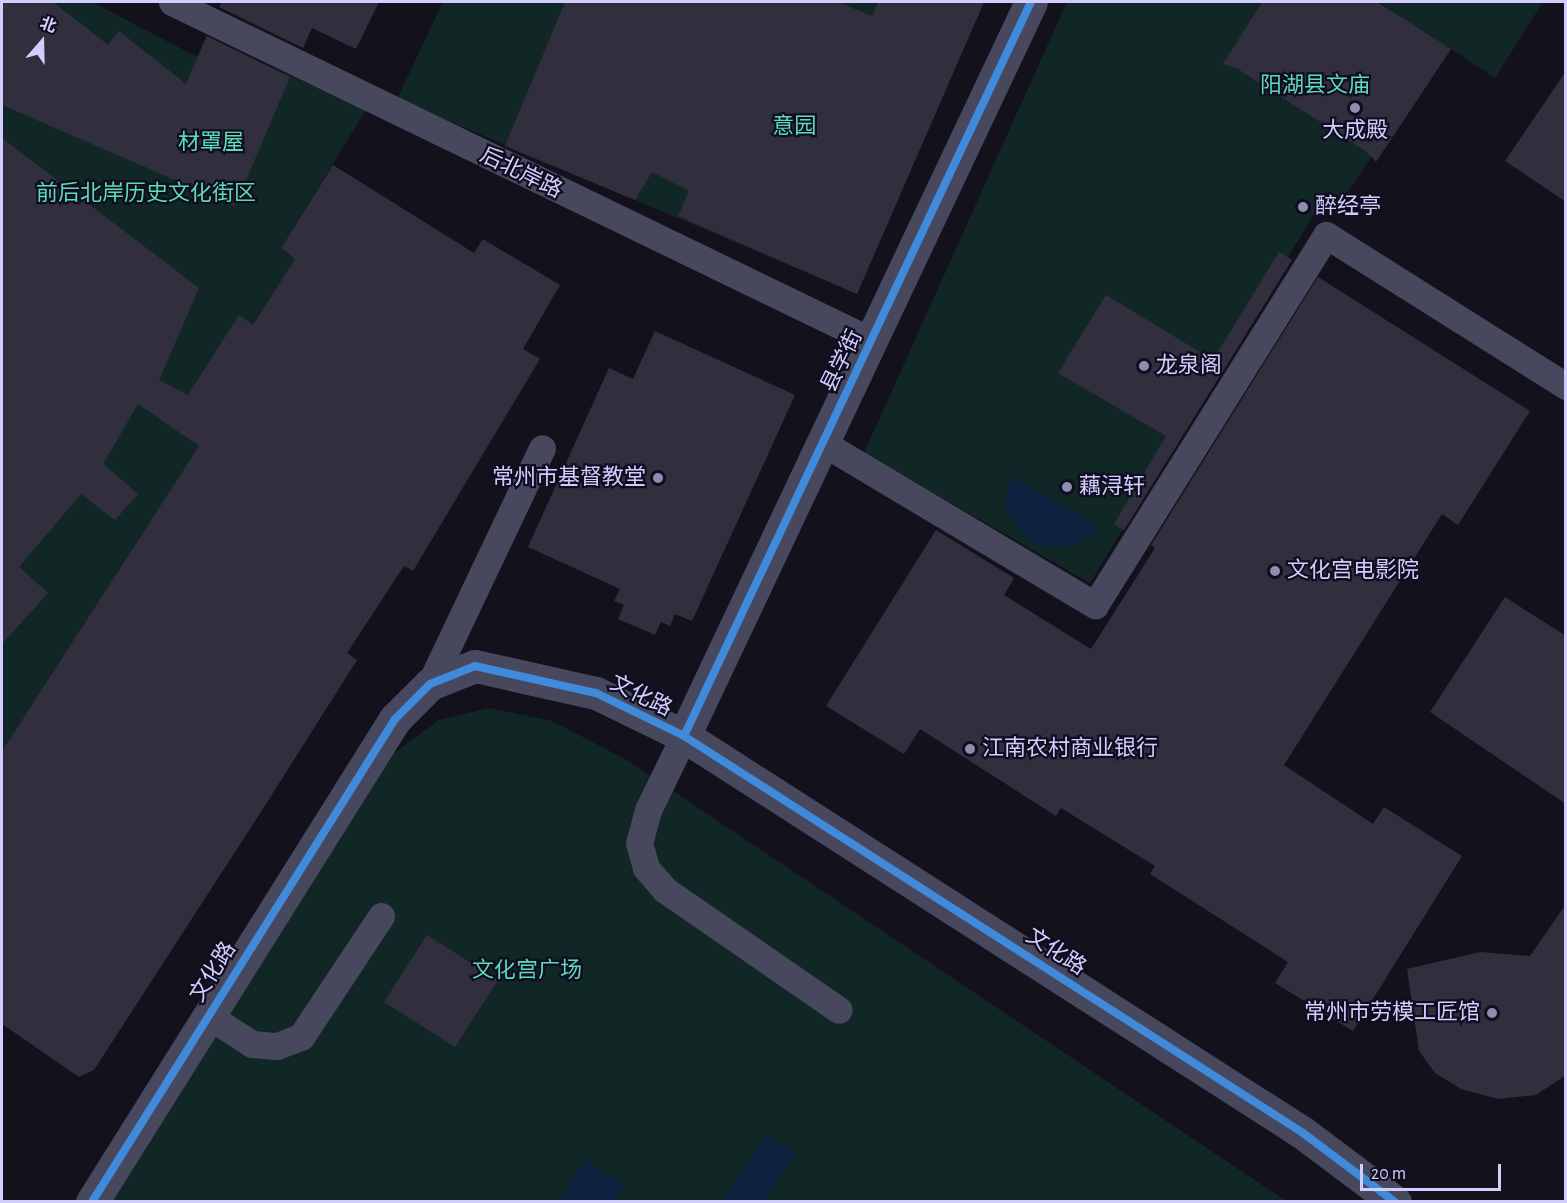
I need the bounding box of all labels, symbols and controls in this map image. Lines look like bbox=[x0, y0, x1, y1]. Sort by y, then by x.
north arrow bbox=[12, 12, 72, 72]
text: 北 bbox=[38, 15, 58, 35]
park label: 阳湖县文庙 bbox=[1260, 73, 1370, 99]
marker: 大成殿 bbox=[1348, 101, 1362, 115]
park label: 意园 bbox=[772, 114, 816, 140]
place label: 大成殿 bbox=[1322, 118, 1388, 144]
park label: 材罩屋 bbox=[178, 130, 244, 156]
street label: 后北岸路 bbox=[476, 142, 566, 204]
park label: 前后北岸历史文化街区 bbox=[36, 181, 256, 207]
place label: 醉经亭 bbox=[1315, 194, 1381, 220]
marker: 醉经亭 bbox=[1296, 200, 1310, 214]
street label: 县学街 bbox=[816, 326, 868, 396]
place label: 龙泉阁 bbox=[1156, 353, 1222, 379]
marker: 龙泉阁 bbox=[1137, 359, 1151, 373]
place label: 常州市基督教堂 bbox=[492, 465, 646, 491]
marker: 常州市基督教堂 bbox=[651, 471, 665, 485]
place label: 藕浔轩 bbox=[1079, 474, 1145, 500]
marker: 藕浔轩 bbox=[1060, 480, 1074, 494]
place label: 文化宫电影院 bbox=[1287, 558, 1419, 584]
marker: 文化宫电影院 bbox=[1268, 564, 1282, 578]
street label: 文化路 bbox=[606, 670, 676, 722]
place label: 江南农村商业银行 bbox=[982, 736, 1158, 762]
marker: 江南农村商业银行 bbox=[963, 742, 977, 756]
street label: 文化路 bbox=[1021, 923, 1091, 981]
street label: 文化路 bbox=[184, 937, 242, 1007]
park label: 文化宫广场 bbox=[472, 958, 582, 984]
place label: 常州市劳模工匠馆 bbox=[1304, 1000, 1480, 1026]
marker: 常州市劳模工匠馆 bbox=[1485, 1006, 1499, 1020]
scale bar bbox=[1363, 1152, 1504, 1190]
text: 20 m bbox=[1371, 1165, 1406, 1183]

